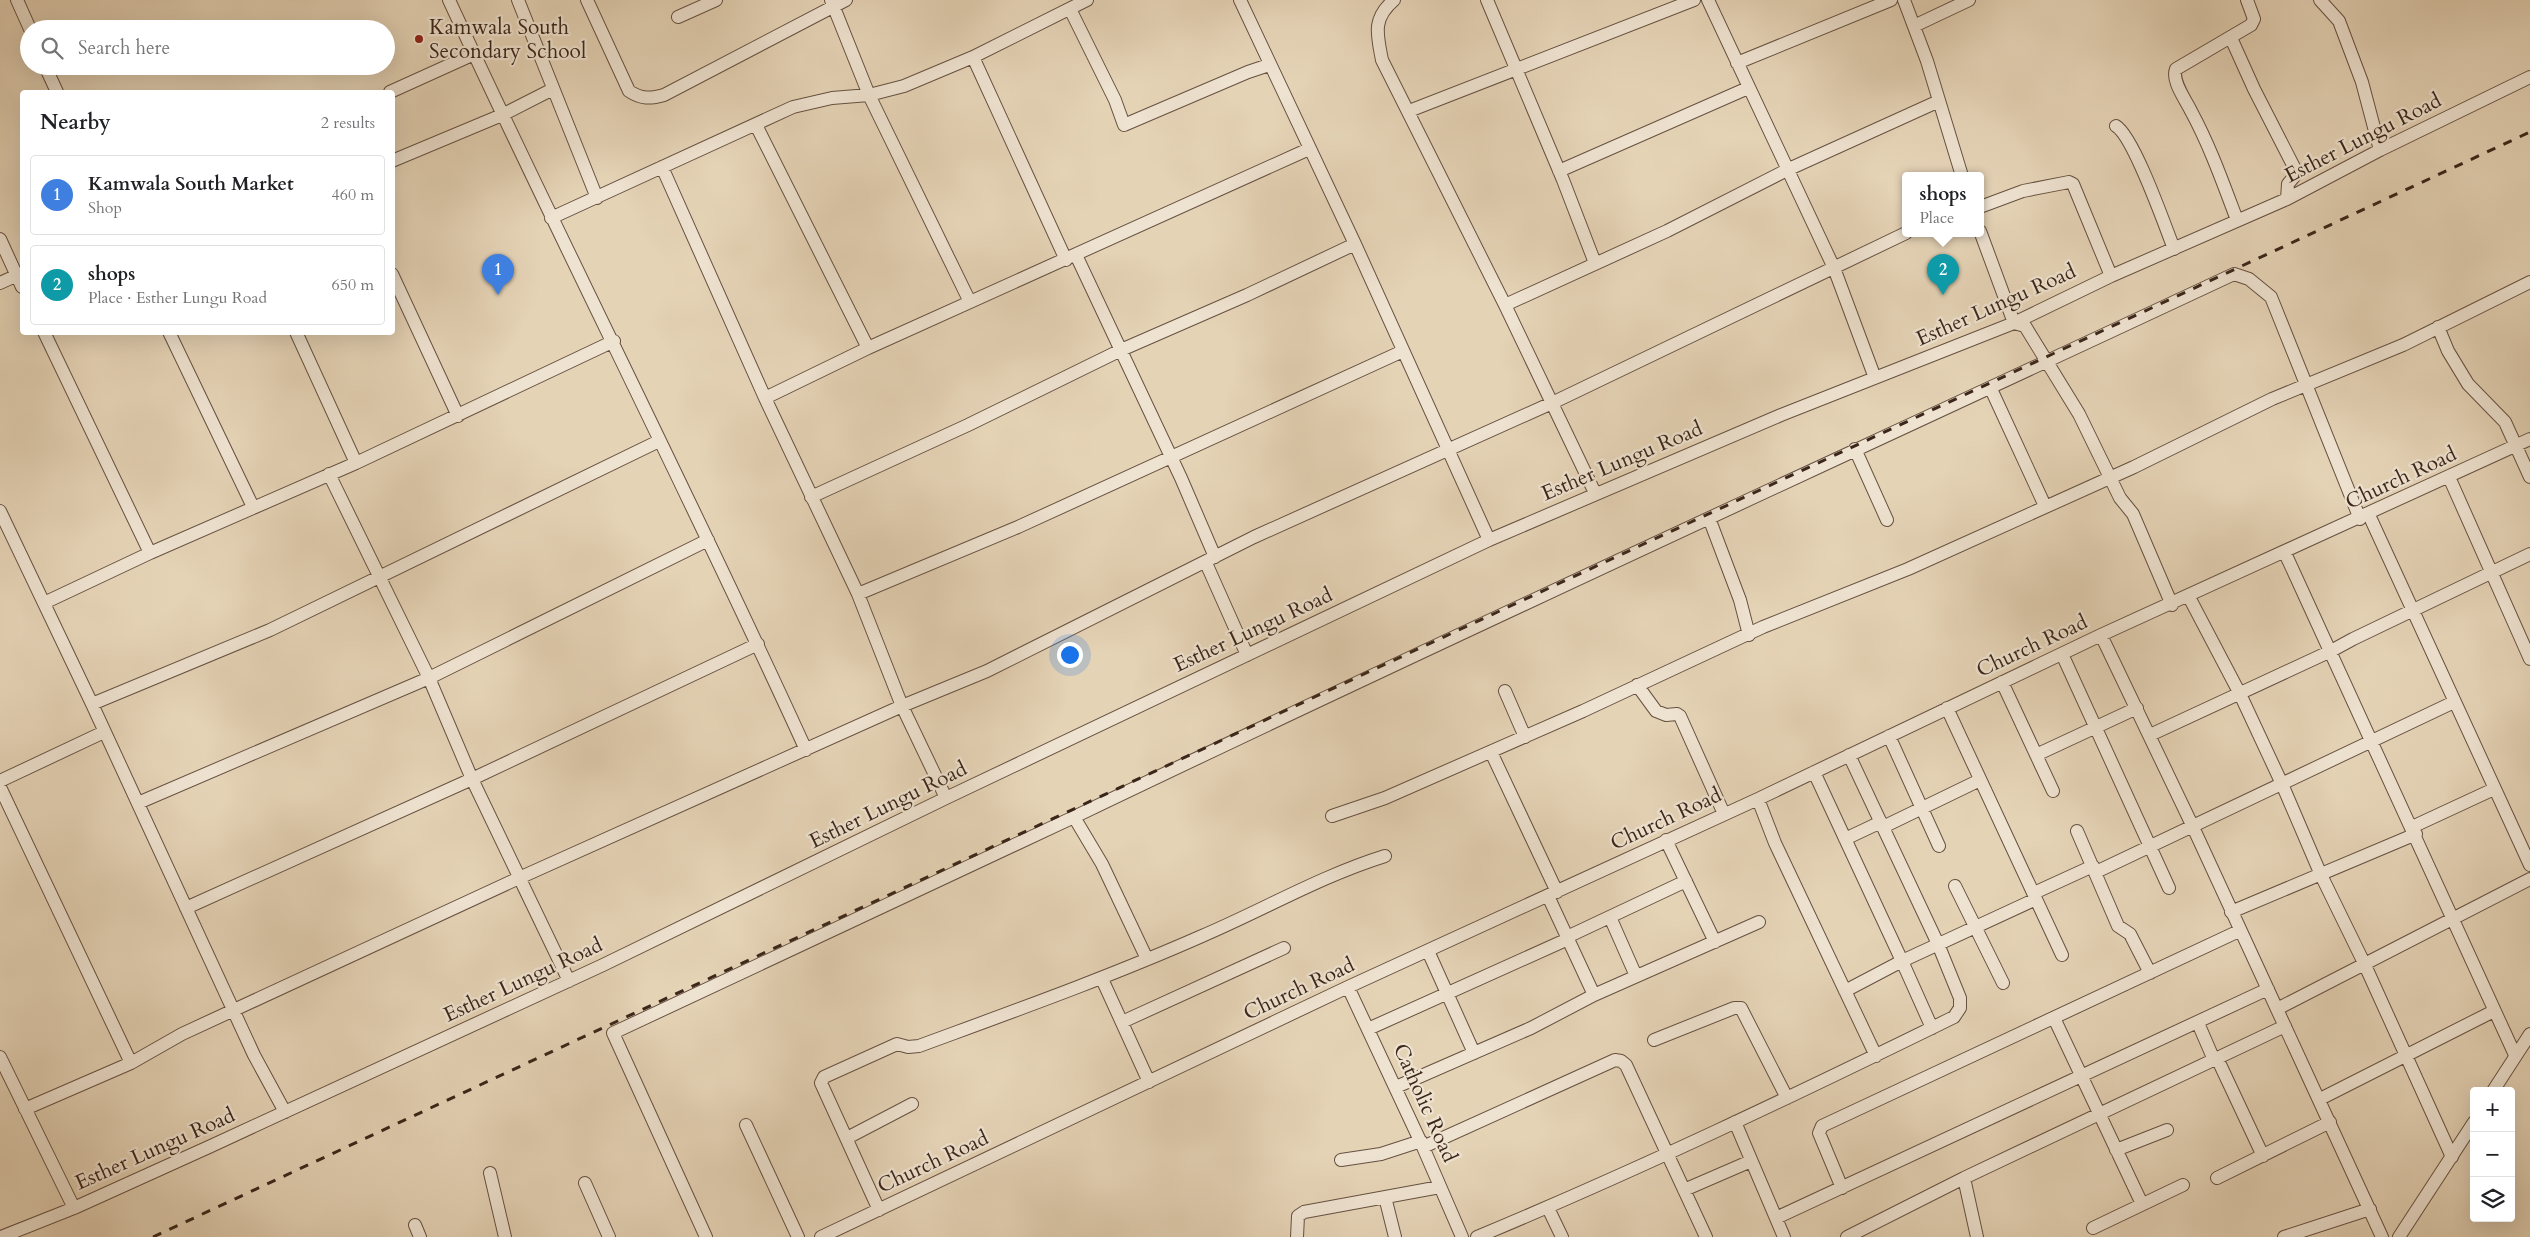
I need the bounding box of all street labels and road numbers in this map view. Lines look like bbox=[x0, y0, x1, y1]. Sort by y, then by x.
street label: Esther Lungu Road bbox=[2280, 86, 2446, 190]
street label: Esther Lungu Road bbox=[1911, 257, 2081, 353]
street label: Esther Lungu Road bbox=[1537, 414, 1707, 508]
street label: Church Road bbox=[2341, 440, 2461, 516]
street label: Esther Lungu Road bbox=[1169, 580, 1337, 680]
street label: Church Road bbox=[1972, 608, 2092, 684]
street label: Esther Lungu Road bbox=[804, 754, 972, 856]
street label: Church Road bbox=[1606, 781, 1726, 857]
street label: Esther Lungu Road bbox=[439, 930, 607, 1030]
street label: Church Road bbox=[1239, 951, 1359, 1027]
street label: Catholic Road bbox=[1386, 1039, 1464, 1167]
street label: Esther Lungu Road bbox=[70, 1101, 240, 1197]
street label: Church Road bbox=[873, 1124, 993, 1200]

